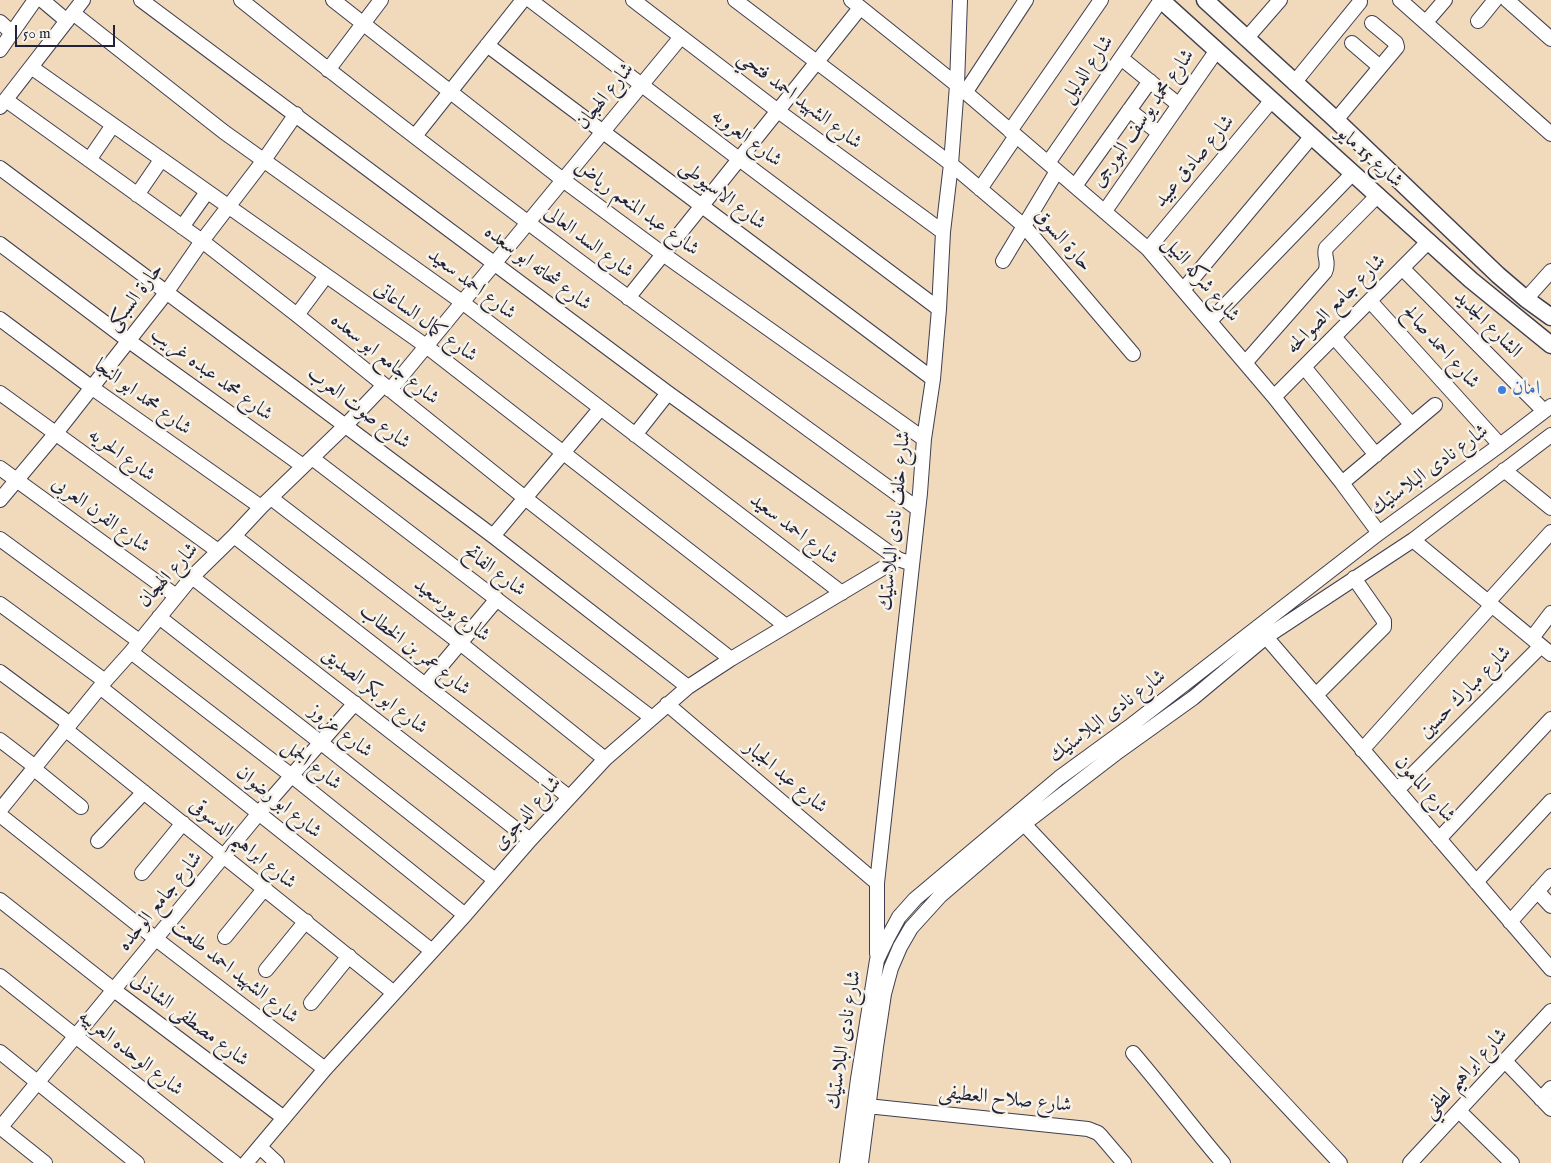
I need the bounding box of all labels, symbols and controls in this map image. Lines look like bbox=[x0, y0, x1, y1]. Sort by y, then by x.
scale bar bbox=[18, 15, 118, 47]
text: 50 m bbox=[23, 24, 51, 43]
street label: شارع الدليل bbox=[1056, 31, 1120, 109]
street label: شارع محمد يوسف البورجى bbox=[1087, 45, 1201, 193]
street label: شارع الشهيد احمد فتحي bbox=[732, 46, 866, 156]
street label: شارع الهجان bbox=[572, 59, 640, 135]
street label: شارع العروبه bbox=[706, 105, 786, 173]
street label: شارع صادق عبيد bbox=[1149, 111, 1241, 213]
street label: شارع 15 مايو bbox=[1331, 122, 1407, 194]
street label: شارع عبد المنعم رياض bbox=[569, 156, 703, 262]
street label: شارع الاسيوطى bbox=[674, 156, 770, 236]
street label: شارع السد العالى bbox=[538, 201, 638, 285]
street label: حارة السوق bbox=[1028, 205, 1096, 277]
street label: شارع شحاته ابو سعده bbox=[479, 221, 595, 317]
street label: شارع شركه النيل bbox=[1156, 232, 1244, 328]
street label: شارع احمد سعيد bbox=[422, 244, 520, 326]
street label: شارع جامع الصوالحه bbox=[1282, 250, 1392, 360]
street label: حارة السبكى bbox=[102, 259, 170, 337]
street label: شارع كمال الساعاتى bbox=[369, 277, 481, 369]
street label: الشارع الجديد bbox=[1448, 286, 1526, 364]
street label: شارع احمد صالح bbox=[1396, 301, 1484, 395]
street label: شارع جامع ابو سعده bbox=[325, 309, 443, 411]
street label: شارع محمد عبده غريب bbox=[145, 323, 277, 427]
street label: شارع محمد ابو النجا bbox=[88, 355, 196, 441]
street label: شارع صوت العرب bbox=[302, 362, 414, 456]
place label: امان bbox=[1512, 378, 1540, 402]
marker: امان bbox=[1496, 384, 1508, 396]
street label: شارع نادى البلاستيك bbox=[1366, 420, 1494, 522]
street label: شارع الحريه bbox=[83, 424, 159, 488]
street label: شارع خلف نادى البلاستيك bbox=[875, 430, 917, 612]
street label: شارع الفرن العربى bbox=[46, 472, 154, 560]
street label: شارع احمد سعيد bbox=[744, 489, 842, 571]
street label: شارع الهجان bbox=[134, 538, 204, 614]
street label: شارع الفاتح bbox=[458, 541, 530, 603]
street label: شارع بورسعيد bbox=[408, 574, 494, 648]
street label: شارع عمر بن الخطاب bbox=[353, 600, 475, 702]
street label: شارع مبارك حسين bbox=[1415, 642, 1517, 744]
street label: شارع ابو بكر الصديق bbox=[316, 643, 432, 741]
street label: شارع نادى البلاستيك bbox=[1045, 665, 1171, 769]
street label: شارع عزوز bbox=[303, 700, 377, 764]
street label: شارع الجمل bbox=[276, 735, 346, 797]
street label: شارع عبد الجبار bbox=[738, 736, 832, 820]
street label: شارع المامون bbox=[1388, 751, 1460, 829]
street label: شارع ابو رضوان bbox=[230, 761, 326, 845]
street label: شارع الدجوى bbox=[489, 772, 567, 856]
street label: شارع ابراهيم الدسوقى bbox=[183, 794, 301, 896]
street label: شارع جامع الوحده bbox=[113, 847, 209, 957]
street label: شارع الشهيد احمد طلعت bbox=[165, 916, 303, 1030]
street label: شارع مصطفى الشاذلى bbox=[125, 969, 253, 1073]
street label: شارع نادى البلاستيك bbox=[822, 969, 868, 1111]
street label: شارع الوحده العربيه bbox=[73, 1006, 187, 1102]
street label: شارع ابراهيم لطفي bbox=[1418, 1024, 1514, 1124]
street label: شارع صلاح العطيفى bbox=[937, 1081, 1073, 1119]

